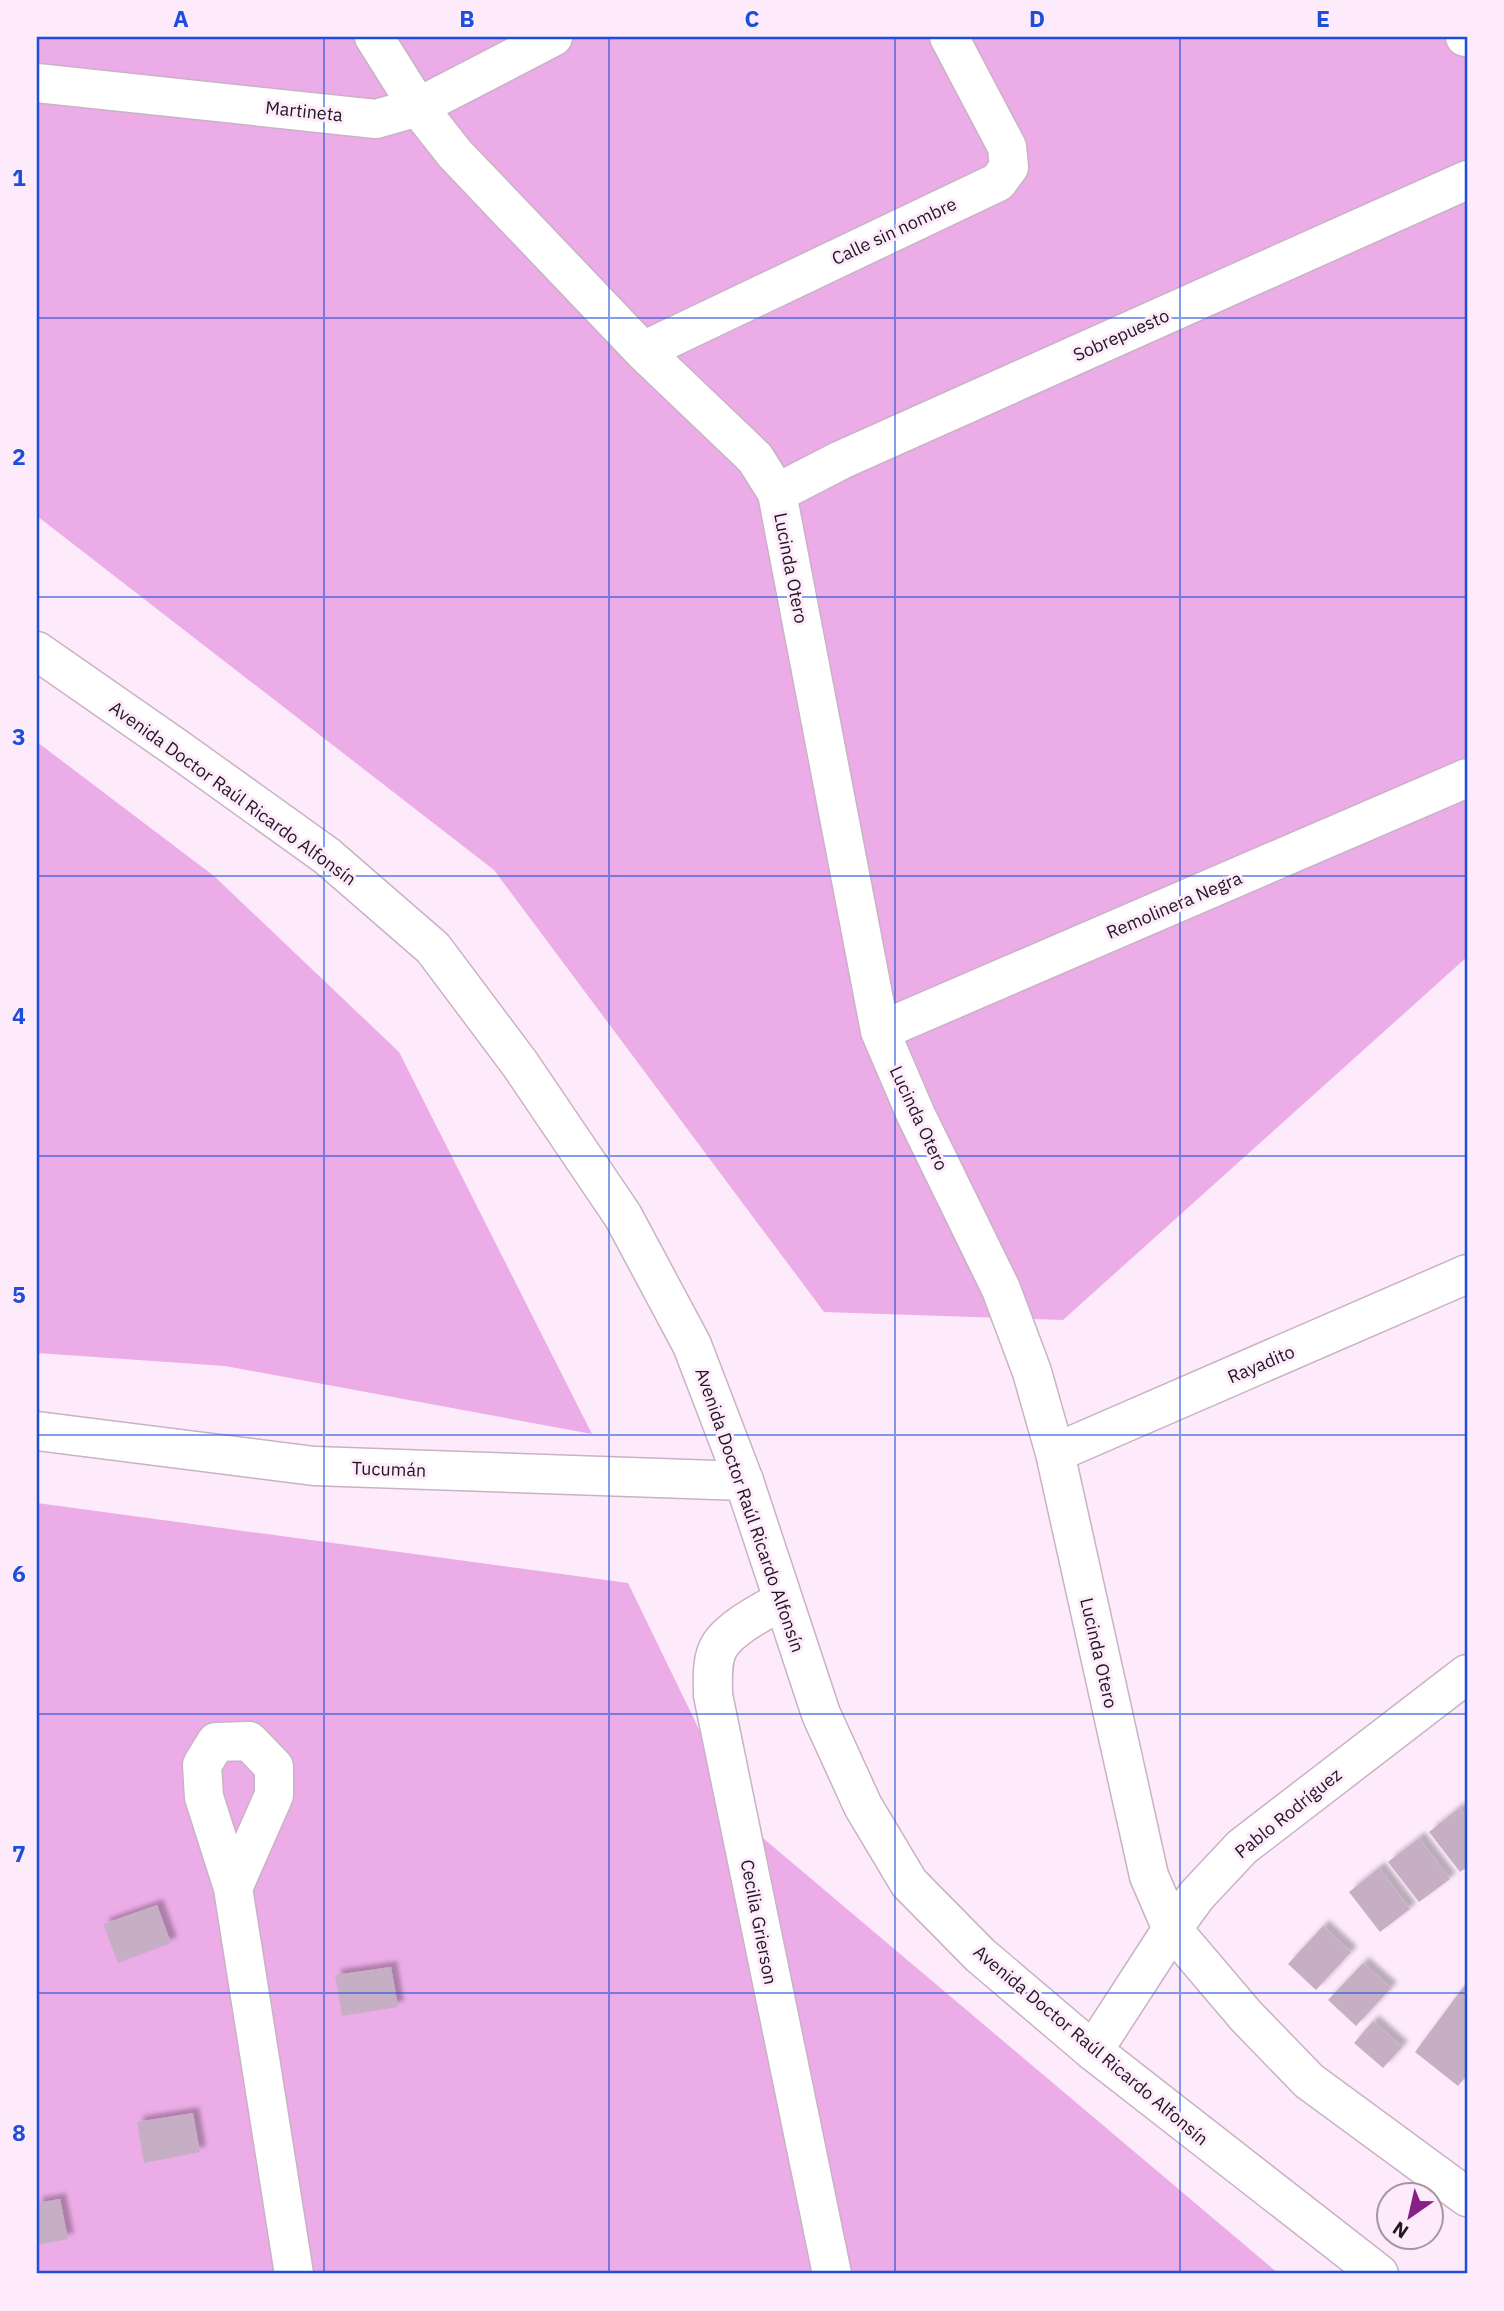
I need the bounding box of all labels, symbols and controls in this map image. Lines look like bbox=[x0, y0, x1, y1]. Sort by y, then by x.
text: A bbox=[173, 3, 189, 33]
text: B bbox=[459, 3, 475, 33]
text: C bbox=[745, 3, 760, 33]
text: D bbox=[1029, 3, 1045, 33]
text: E bbox=[1316, 3, 1330, 33]
street label: Martineta bbox=[264, 95, 344, 127]
text: 1 bbox=[12, 162, 26, 192]
street label: Calle sin nombre bbox=[828, 192, 960, 270]
street label: Sobrepuesto bbox=[1069, 304, 1173, 366]
text: 2 bbox=[12, 441, 26, 471]
street label: Lucinda Otero bbox=[769, 511, 813, 625]
street label: Avenida Doctor Raúl Ricardo Alfonsín bbox=[105, 696, 361, 890]
text: 3 bbox=[12, 721, 26, 751]
street label: Remolinera Negra bbox=[1103, 866, 1246, 944]
text: 4 bbox=[12, 1000, 26, 1030]
street label: Lucinda Otero bbox=[885, 1062, 953, 1174]
text: 5 bbox=[12, 1279, 26, 1309]
street label: Rayadito bbox=[1224, 1340, 1298, 1388]
street label: Avenida Doctor Raúl Ricardo Alfonsín bbox=[690, 1365, 810, 1655]
street label: Tucumán bbox=[351, 1456, 427, 1482]
text: 6 bbox=[12, 1558, 26, 1588]
street label: Lucinda Otero bbox=[1075, 1596, 1123, 1710]
street label: Pablo Rodríguez bbox=[1230, 1763, 1346, 1863]
text: 7 bbox=[12, 1838, 26, 1868]
street label: Cecilia Grierson bbox=[736, 1857, 782, 1987]
street label: Avenida Doctor Raúl Ricardo Alfonsín bbox=[969, 1940, 1213, 2150]
text: 8 bbox=[12, 2117, 26, 2147]
north arrow bbox=[1374, 2182, 1444, 2252]
text: N bbox=[1388, 2216, 1413, 2244]

